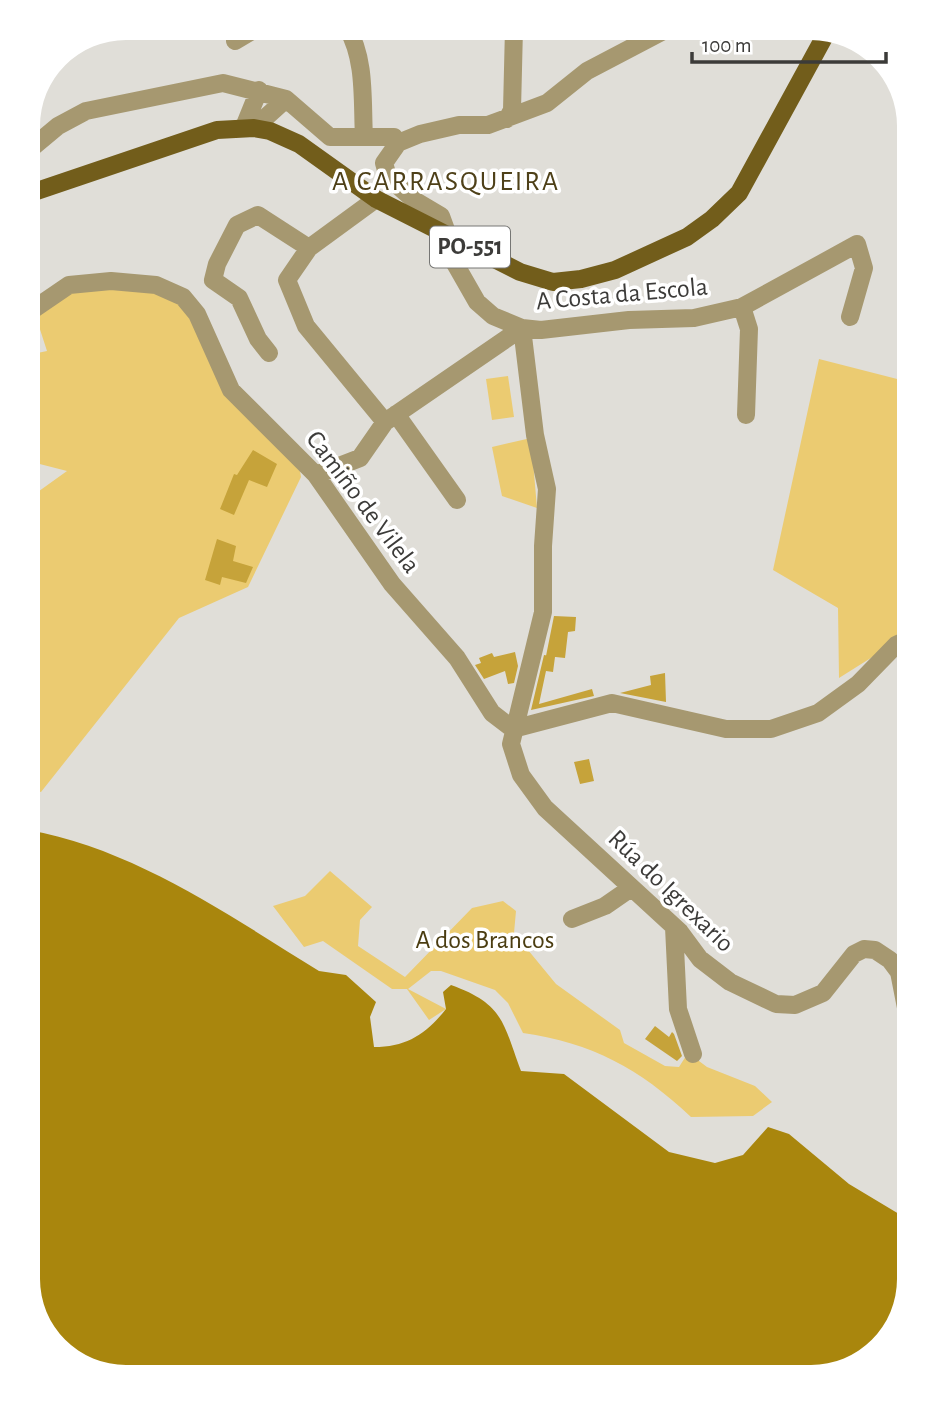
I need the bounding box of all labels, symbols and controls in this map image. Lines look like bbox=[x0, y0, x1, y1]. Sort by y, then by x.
scale bar bbox=[692, 21, 886, 65]
text: 100 m bbox=[702, 35, 752, 56]
district label: A CARRASQUEIRA bbox=[332, 168, 560, 196]
road number: PO-551 bbox=[430, 226, 510, 268]
street label: A Costa da Escola bbox=[535, 274, 709, 314]
street label: Camiño de Vilela bbox=[301, 426, 425, 578]
street label: Rúa do Igrexario bbox=[603, 825, 739, 957]
park label: A dos Brancos bbox=[416, 927, 554, 953]

